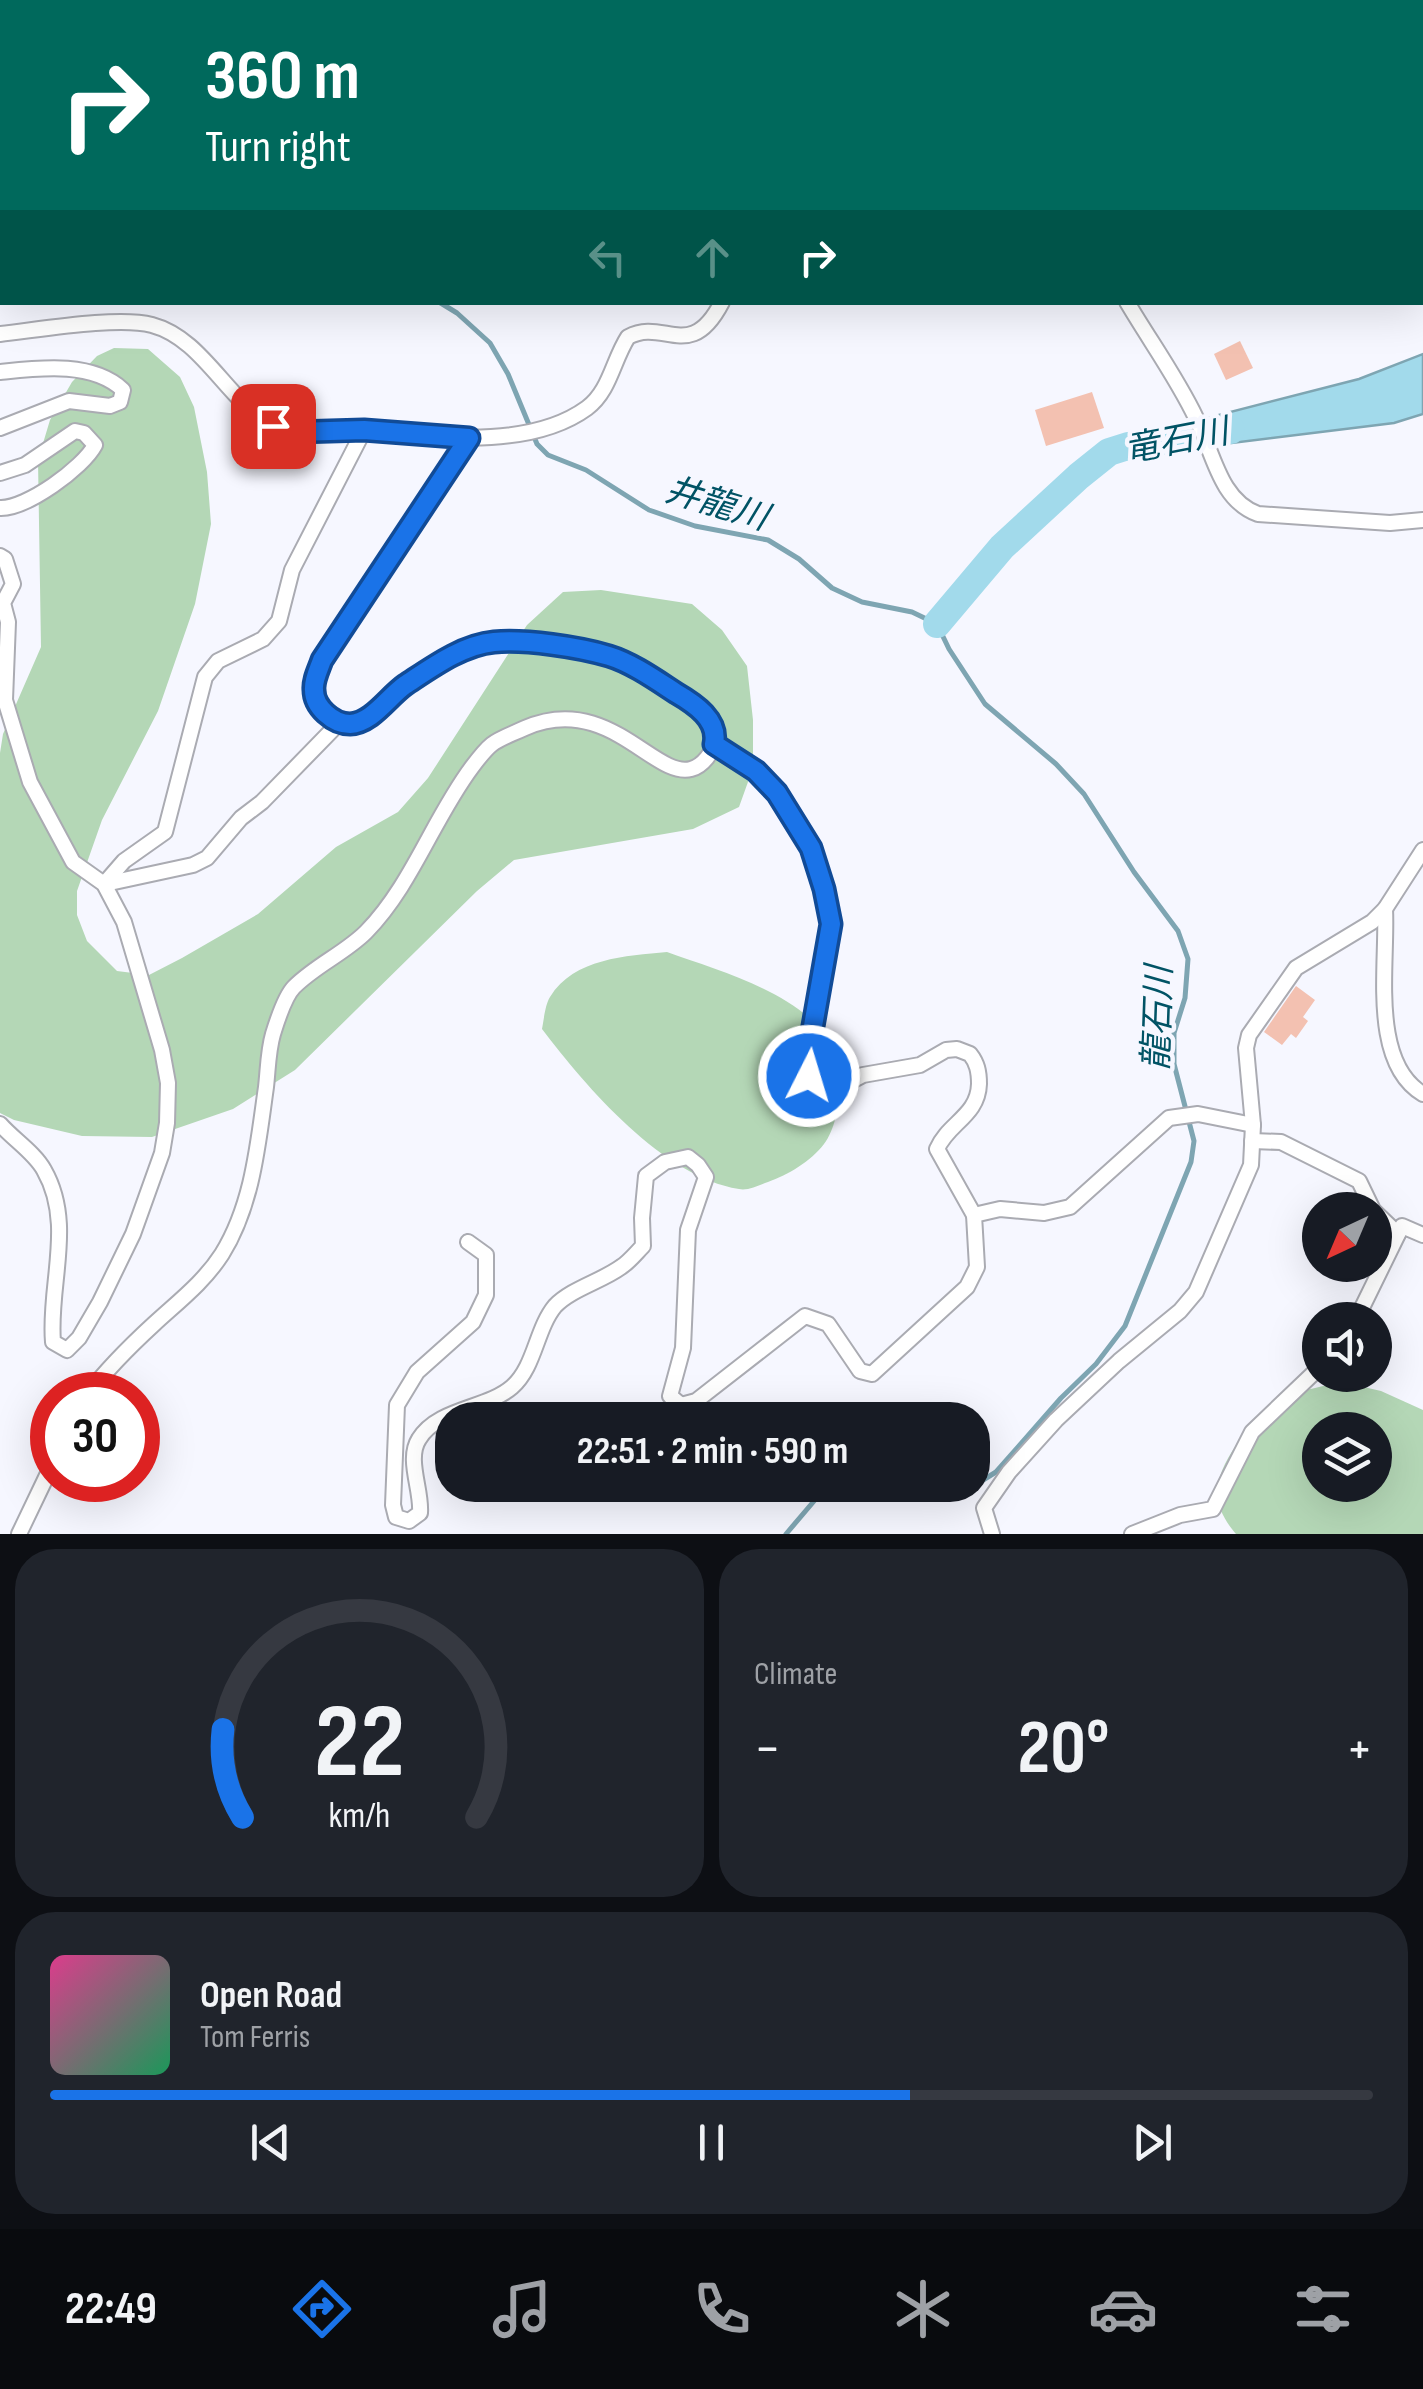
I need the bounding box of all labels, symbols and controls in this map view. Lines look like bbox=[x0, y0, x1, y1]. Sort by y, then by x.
text: 360 m bbox=[205, 35, 360, 119]
icon: right bbox=[40, 40, 170, 170]
text: Turn right bbox=[205, 120, 351, 175]
icon: left bbox=[580, 230, 635, 285]
icon: ahead bbox=[685, 230, 740, 285]
icon: right bbox=[790, 230, 845, 285]
pin bbox=[231, 384, 316, 469]
icon: arrive bbox=[246, 399, 301, 454]
water label: 竜石川 bbox=[1121, 410, 1236, 473]
water label: 井龍川 bbox=[660, 469, 777, 542]
water label: 龍石川 bbox=[1135, 961, 1182, 1071]
position arrow bbox=[757, 1024, 861, 1128]
north arrow bbox=[1302, 1192, 1392, 1282]
map controls bbox=[1302, 1192, 1392, 1502]
button: sound bbox=[1302, 1302, 1392, 1392]
speed limit sign: 30 bbox=[30, 1372, 160, 1502]
button: layers bbox=[1302, 1412, 1392, 1502]
text: 22:51 · 2 min · 590 m bbox=[577, 1429, 848, 1474]
text: Climate bbox=[754, 1655, 837, 1694]
text: 22 bbox=[314, 1681, 405, 1806]
text: 20° bbox=[1017, 1704, 1110, 1795]
text: − bbox=[754, 1716, 781, 1783]
text: + bbox=[1346, 1716, 1373, 1783]
text: km/h bbox=[329, 1795, 390, 1838]
text: Open Road bbox=[200, 1973, 342, 2018]
text: Tom Ferris bbox=[200, 2018, 310, 2057]
icon: previous bbox=[243, 2115, 298, 2170]
icon: pause bbox=[684, 2115, 739, 2170]
icon: next bbox=[1125, 2115, 1180, 2170]
icon: directions bbox=[287, 2274, 357, 2344]
icon: music bbox=[487, 2274, 557, 2344]
icon: phone bbox=[687, 2274, 757, 2344]
icon: climate bbox=[888, 2274, 958, 2344]
icon: car bbox=[1088, 2274, 1158, 2344]
icon: filters bbox=[1288, 2274, 1358, 2344]
text: 22:49 bbox=[65, 2282, 157, 2337]

